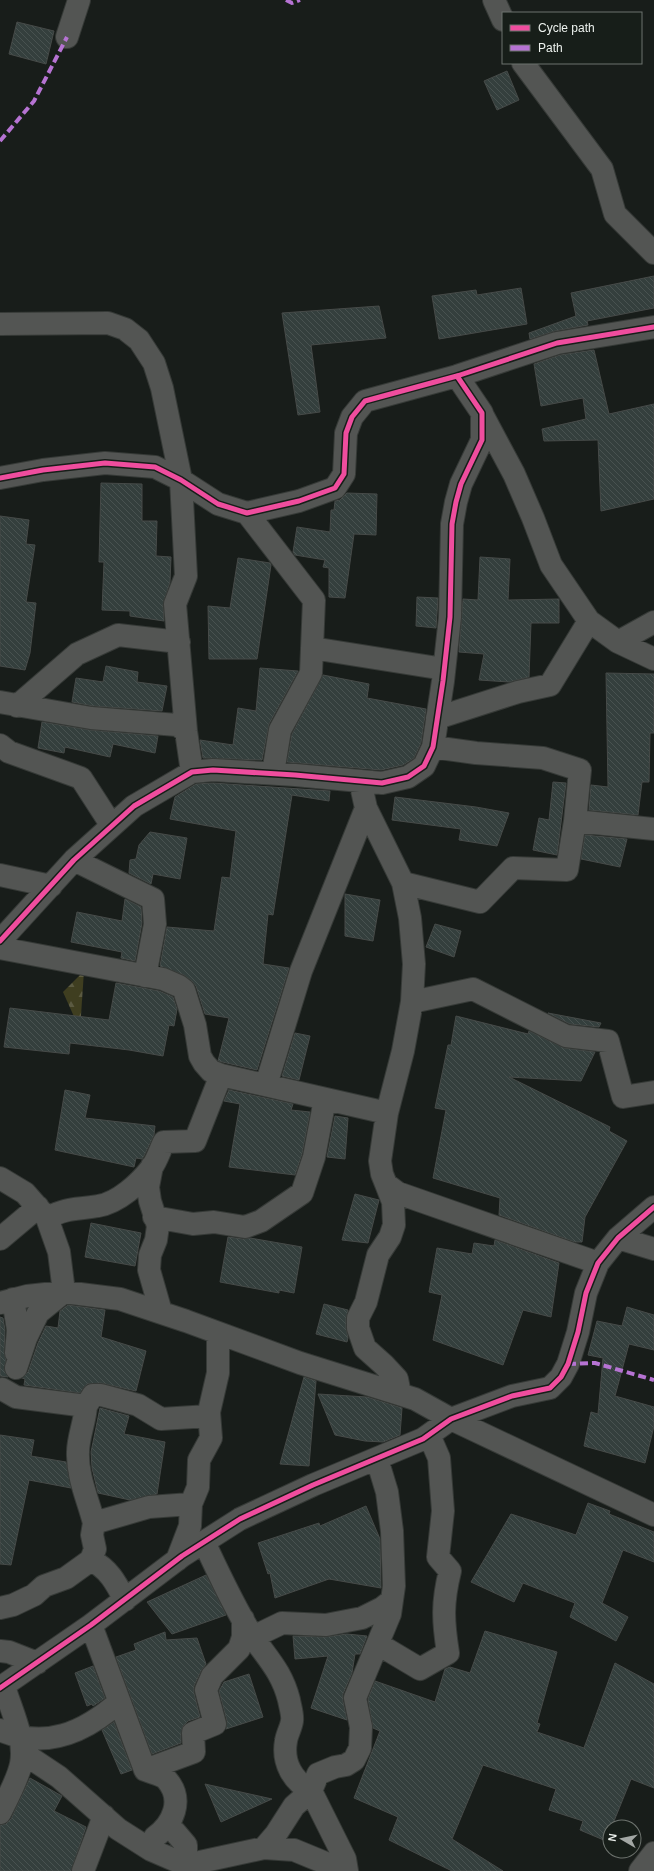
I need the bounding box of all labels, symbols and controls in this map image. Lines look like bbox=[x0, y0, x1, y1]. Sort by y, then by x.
legend bbox=[502, 12, 642, 64]
text: Cycle path bbox=[538, 21, 595, 35]
text: Path bbox=[538, 41, 563, 55]
north arrow bbox=[602, 1819, 642, 1859]
text: N bbox=[606, 1833, 619, 1842]

